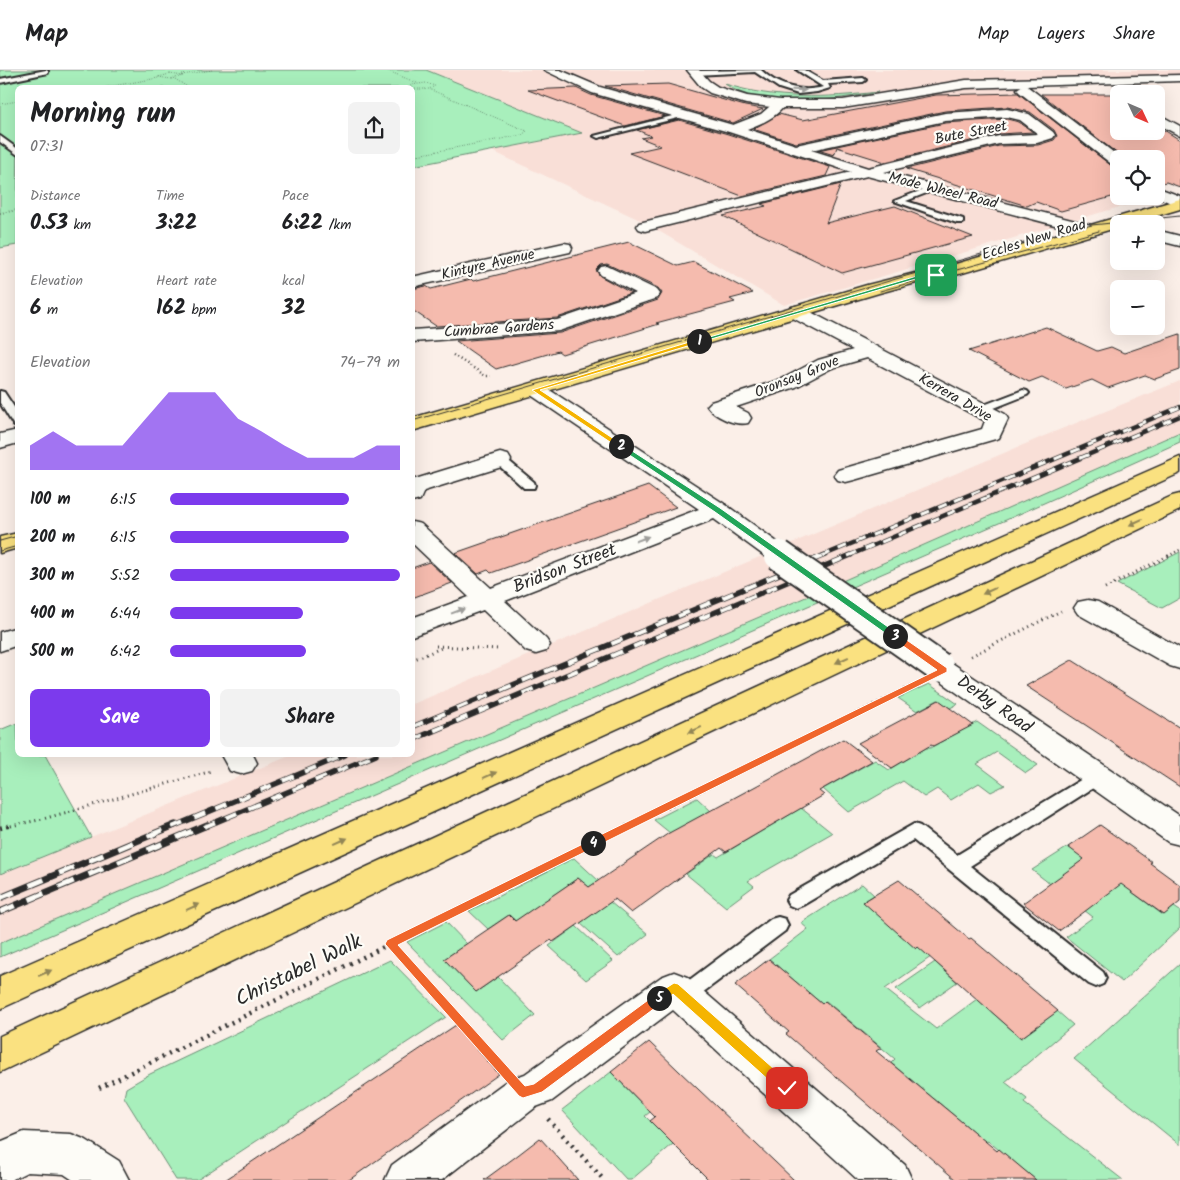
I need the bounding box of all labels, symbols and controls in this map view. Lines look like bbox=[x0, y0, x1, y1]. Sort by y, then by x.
text: Map bbox=[25, 15, 68, 54]
text: Map bbox=[978, 20, 1009, 49]
text: Layers bbox=[1037, 20, 1085, 49]
text: Share bbox=[1113, 20, 1155, 49]
north arrow bbox=[1110, 85, 1165, 140]
map controls bbox=[1110, 85, 1165, 335]
one-way arrow bbox=[791, 87, 807, 95]
text: Morning run bbox=[30, 92, 176, 137]
button: share bbox=[348, 102, 400, 154]
street label: Bute Street bbox=[933, 114, 1009, 152]
text: 07:31 bbox=[30, 134, 63, 159]
button: locate bbox=[1110, 150, 1165, 205]
street label: Mode Wheel Road bbox=[886, 166, 1001, 216]
text: Distance bbox=[30, 185, 80, 207]
text: Time bbox=[156, 185, 184, 207]
text: Pace bbox=[282, 185, 309, 207]
text: 0.53 bbox=[30, 207, 68, 240]
text: 3:22 bbox=[156, 207, 197, 240]
text: 6:22 bbox=[282, 207, 323, 240]
street label: Eccles New Road bbox=[979, 213, 1090, 267]
text: km bbox=[68, 214, 91, 236]
text: /km bbox=[323, 214, 351, 236]
button: + bbox=[1110, 215, 1165, 270]
street label: Kintyre Avenue bbox=[439, 243, 537, 287]
pin bbox=[915, 254, 957, 296]
icon: arrive bbox=[922, 261, 950, 289]
text: Elevation bbox=[30, 270, 83, 292]
text: Heart rate bbox=[156, 270, 217, 292]
text: kcal bbox=[282, 270, 305, 292]
button: − bbox=[1110, 280, 1165, 335]
text: 6 bbox=[30, 292, 41, 325]
text: 162 bbox=[156, 292, 186, 325]
text: 32 bbox=[282, 292, 306, 325]
text: m bbox=[41, 299, 58, 321]
text: bpm bbox=[186, 299, 217, 321]
street label: Cumbrae Gardens bbox=[443, 313, 556, 345]
pin: 1 bbox=[686, 328, 712, 354]
text: 1 bbox=[697, 330, 702, 352]
street label: Oronsay Grove bbox=[751, 349, 843, 405]
text: Elevation bbox=[30, 350, 91, 375]
text: 74–79 m bbox=[340, 350, 400, 375]
street label: Kerrera Drive bbox=[914, 367, 997, 429]
pin: 2 bbox=[608, 434, 634, 458]
text: 2 bbox=[617, 435, 626, 457]
text: 100 m bbox=[30, 487, 71, 512]
text: 6:15 bbox=[110, 487, 136, 512]
one-way arrow bbox=[1129, 518, 1143, 526]
text: 200 m bbox=[30, 525, 75, 550]
text: 6:15 bbox=[110, 525, 136, 550]
one-way arrow bbox=[635, 535, 650, 543]
street label: Bridson Street bbox=[509, 536, 622, 602]
text: 300 m bbox=[30, 563, 74, 588]
text: 5:52 bbox=[110, 563, 140, 588]
one-way arrow bbox=[982, 587, 996, 595]
text: 400 m bbox=[30, 601, 74, 626]
text: 6:44 bbox=[110, 601, 140, 626]
one-way arrow bbox=[451, 607, 466, 615]
pin: 3 bbox=[882, 624, 908, 648]
text: 3 bbox=[892, 625, 899, 647]
text: 500 m bbox=[30, 639, 74, 664]
text: 6:42 bbox=[110, 639, 141, 664]
one-way arrow bbox=[835, 657, 849, 665]
street label: Derby Road bbox=[950, 668, 1039, 742]
button: Save bbox=[30, 689, 210, 747]
button: Share bbox=[220, 689, 400, 747]
one-way arrow bbox=[688, 726, 702, 734]
one-way arrow bbox=[483, 770, 497, 778]
pin: 4 bbox=[580, 830, 606, 856]
text: 4 bbox=[590, 832, 597, 854]
one-way arrow bbox=[334, 836, 348, 844]
one-way arrow bbox=[186, 903, 200, 911]
street label: Christabel Walk bbox=[230, 926, 368, 1016]
one-way arrow bbox=[38, 969, 52, 977]
pin: 5 bbox=[646, 986, 672, 1010]
text: 5 bbox=[656, 987, 663, 1009]
pin bbox=[766, 1067, 808, 1109]
icon: check bbox=[773, 1074, 801, 1102]

